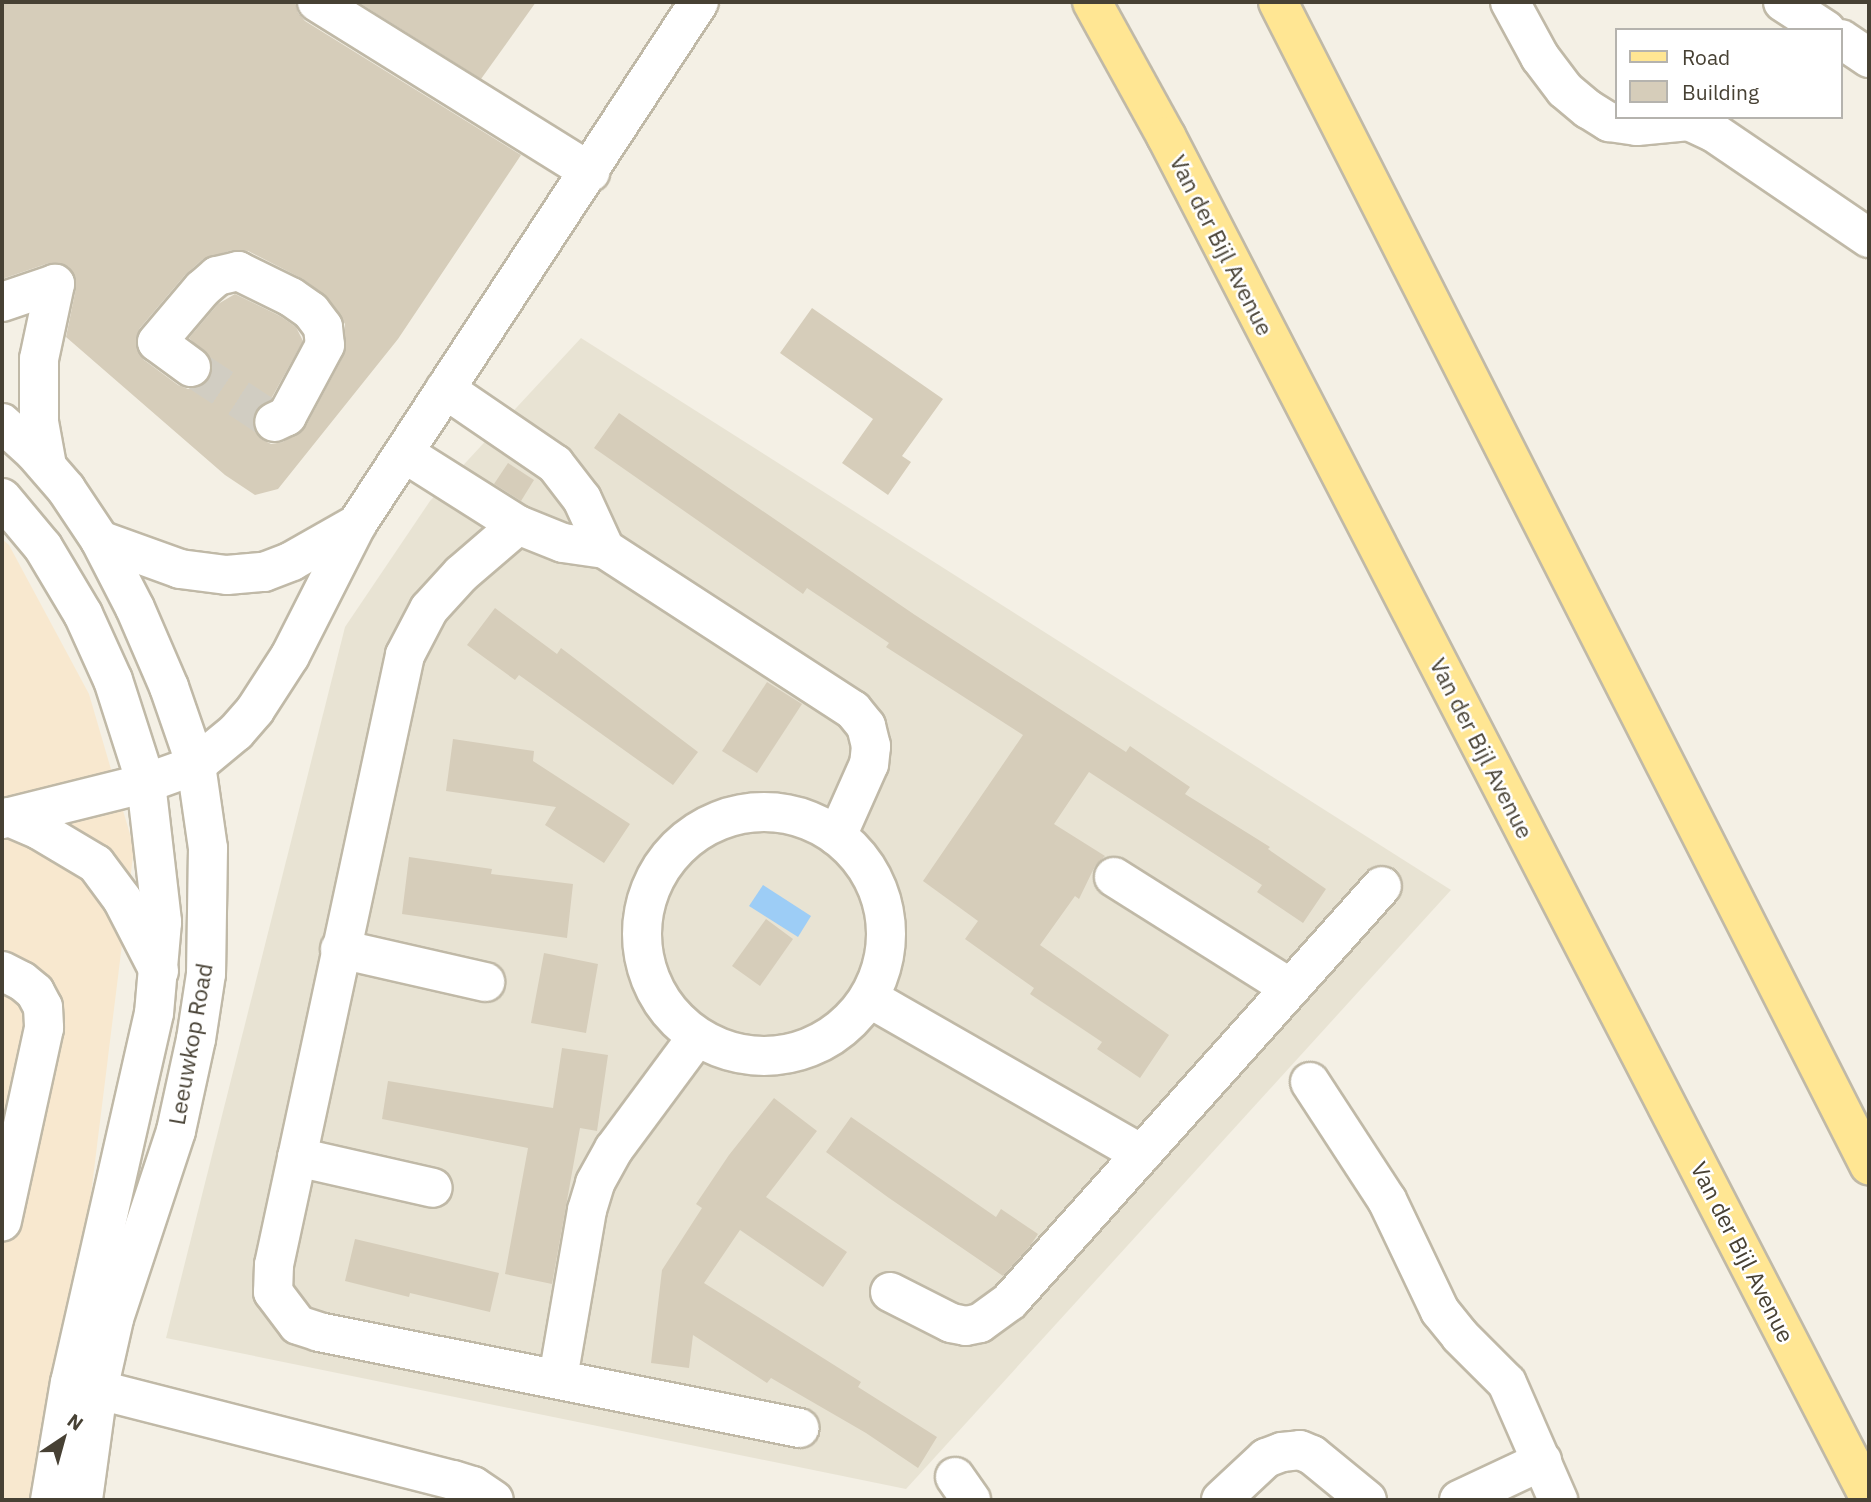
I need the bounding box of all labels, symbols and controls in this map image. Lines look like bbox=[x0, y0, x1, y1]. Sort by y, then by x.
legend bbox=[1616, 28, 1843, 119]
text: Road bbox=[1682, 43, 1730, 71]
text: Building bbox=[1682, 78, 1759, 106]
street label: Van der Bijl Avenue bbox=[1165, 150, 1279, 340]
street label: Van der Bijl Avenue bbox=[1425, 653, 1539, 843]
street label: Leeuwkop Road bbox=[162, 961, 218, 1127]
street label: Van der Bijl Avenue bbox=[1686, 1157, 1800, 1347]
north arrow bbox=[28, 1404, 98, 1474]
text: N bbox=[63, 1408, 88, 1436]

